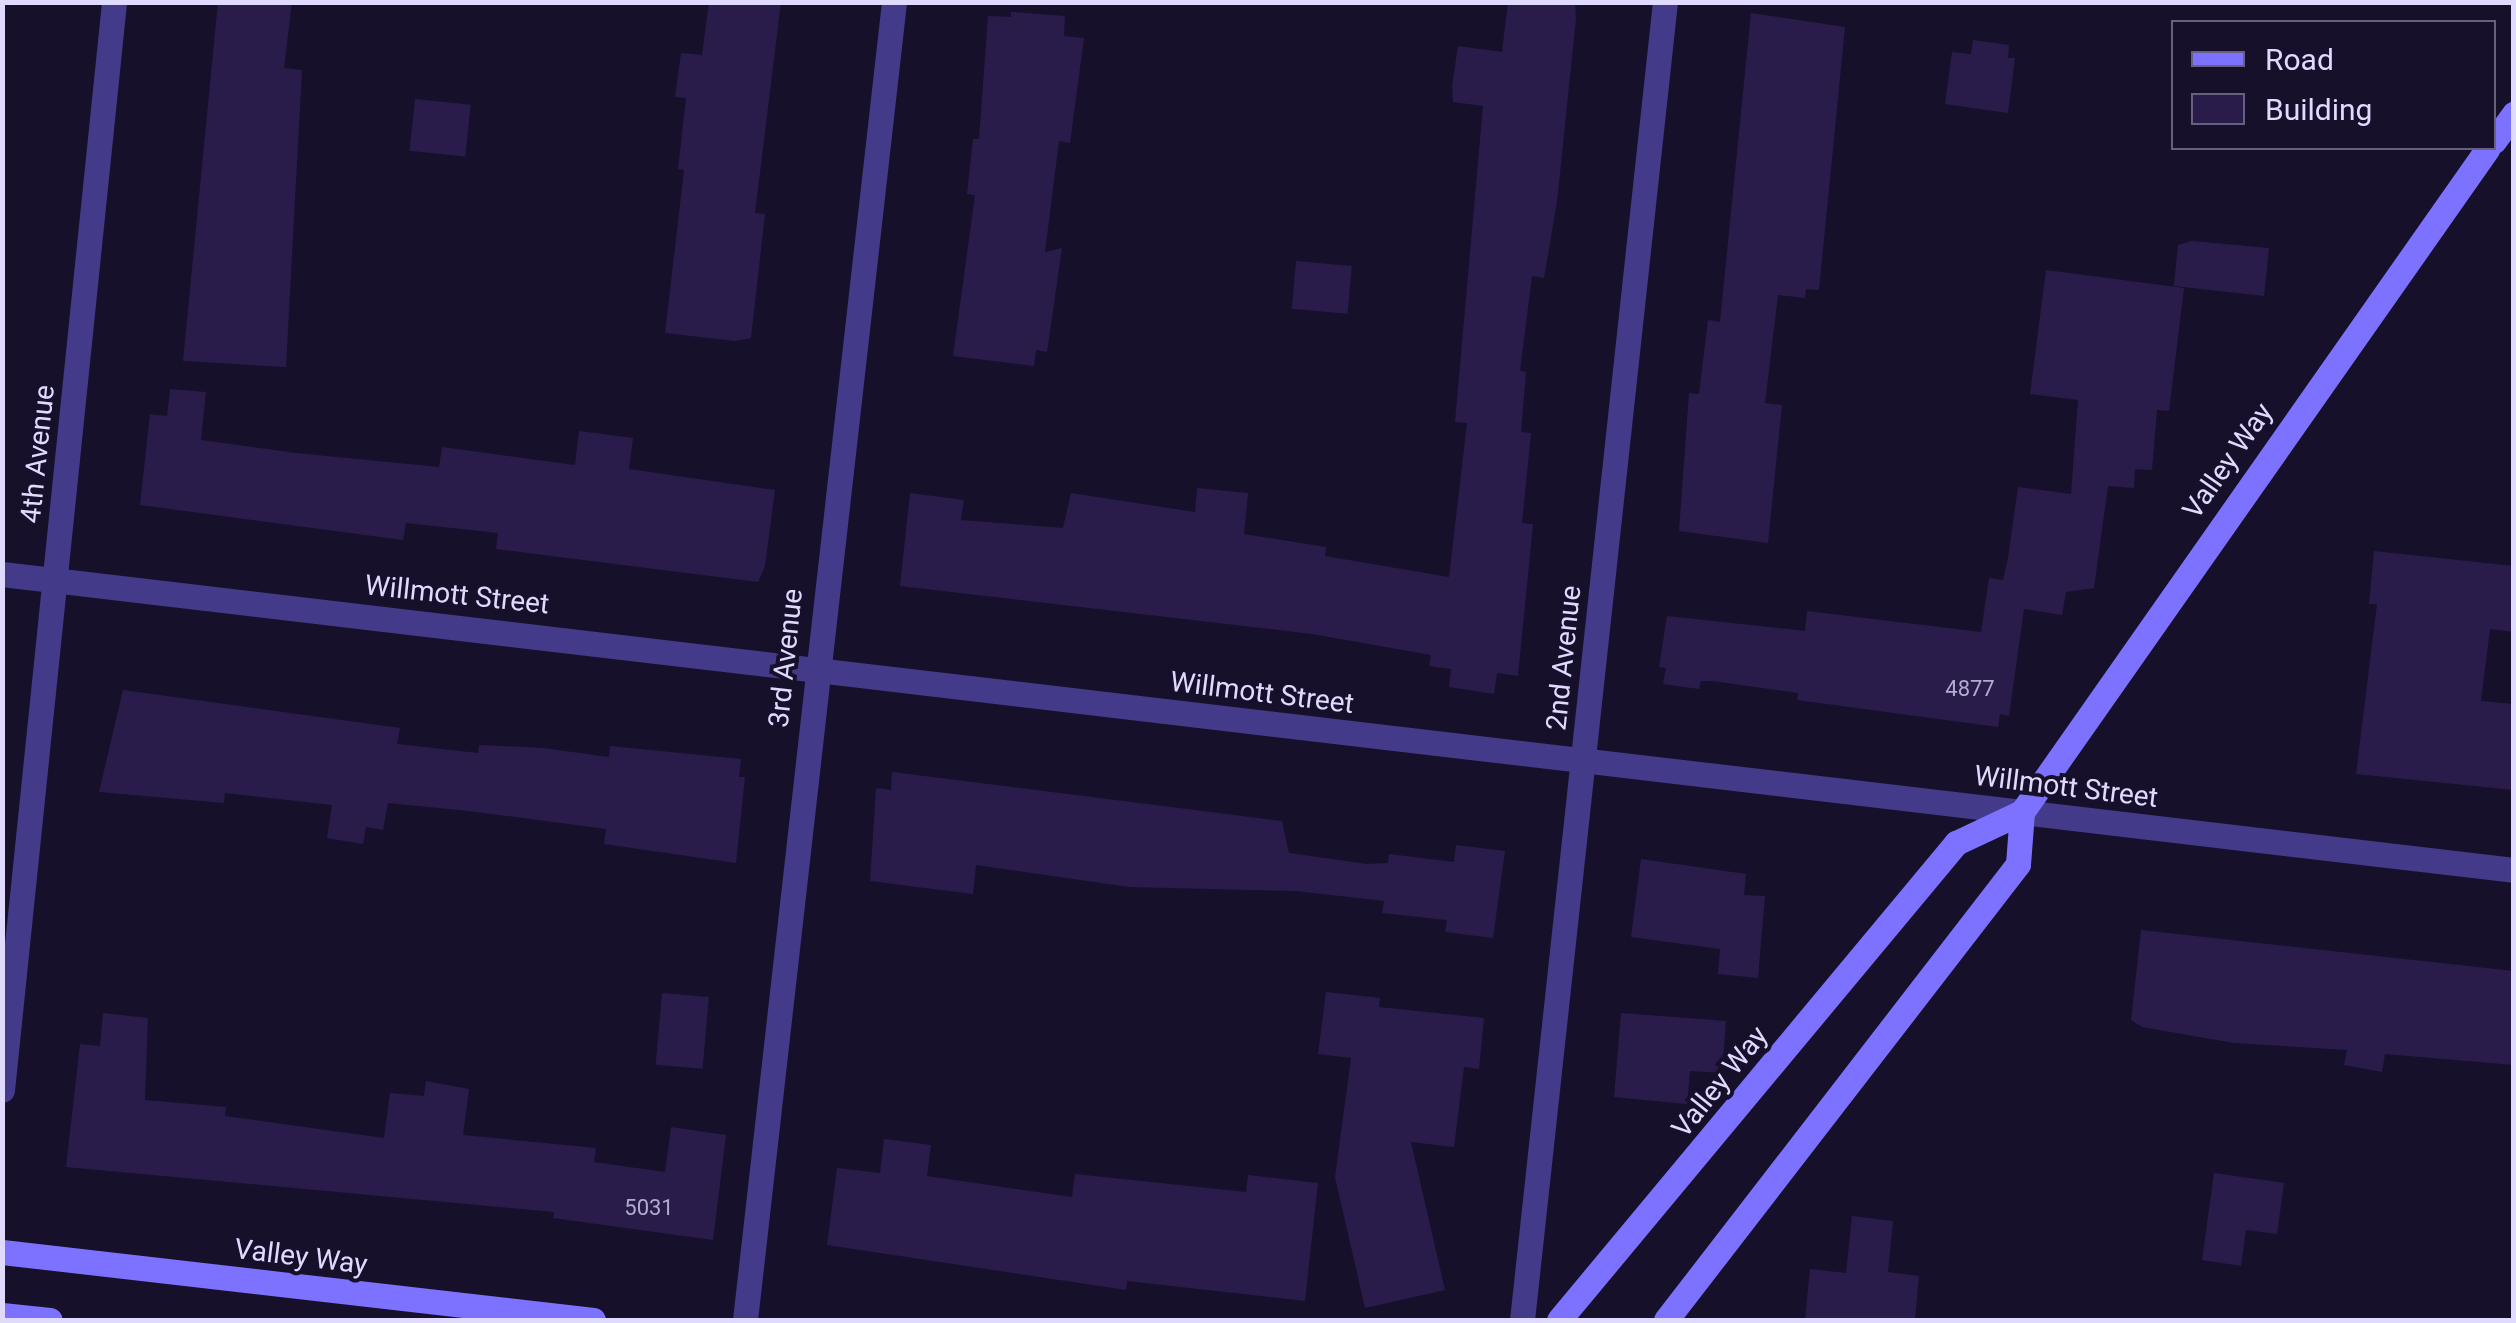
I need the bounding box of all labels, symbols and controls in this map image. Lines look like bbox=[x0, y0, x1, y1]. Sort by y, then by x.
legend bbox=[2171, 20, 2496, 150]
text: Road bbox=[2265, 42, 2334, 77]
text: Building bbox=[2265, 92, 2372, 127]
street label: 4th Avenue bbox=[14, 383, 62, 525]
street label: Valley Way bbox=[2176, 397, 2280, 525]
street label: Willmott Street bbox=[363, 569, 551, 621]
street label: 2nd Avenue bbox=[1540, 584, 1588, 732]
street label: 3rd Avenue bbox=[762, 587, 810, 729]
street label: Willmott Street bbox=[1168, 665, 1356, 721]
house number: 4877 bbox=[1945, 676, 1995, 702]
street label: Willmott Street bbox=[1972, 759, 2160, 815]
street label: Valley Way bbox=[1665, 1020, 1775, 1144]
house number: 5031 bbox=[624, 1195, 674, 1221]
street label: Valley Way bbox=[233, 1232, 369, 1282]

